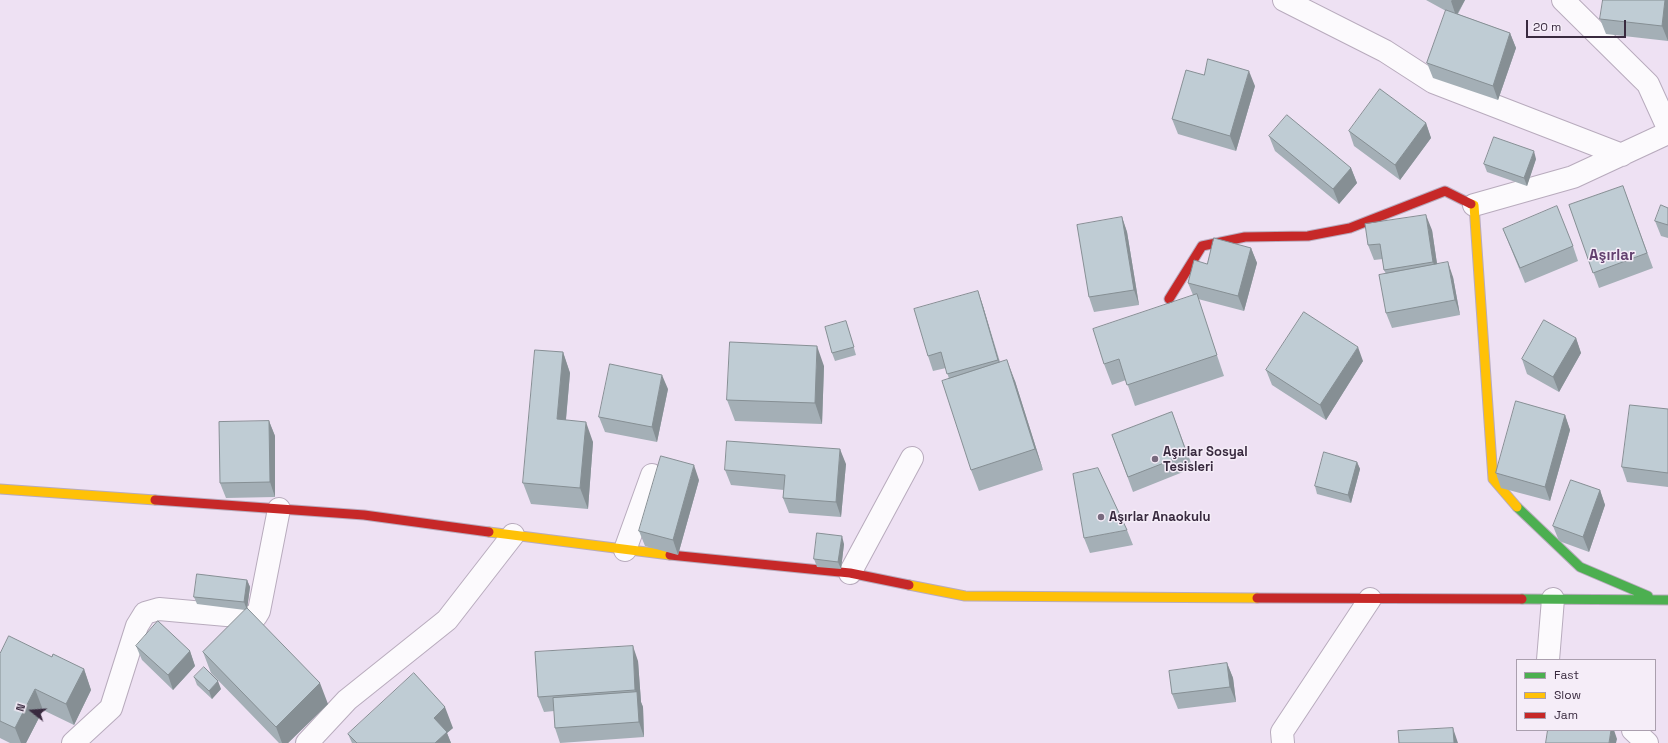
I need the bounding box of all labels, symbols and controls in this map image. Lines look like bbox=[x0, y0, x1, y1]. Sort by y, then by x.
scale bar bbox=[1528, 12, 1628, 38]
text: 20 m bbox=[1533, 19, 1561, 35]
district label: Aşırlar bbox=[1589, 247, 1635, 265]
place label: Aşırlar Sosyal Tesisleri bbox=[1163, 444, 1248, 475]
marker: Aşırlar Sosyal Tesisleri bbox=[1150, 454, 1160, 464]
place label: Aşırlar Anaokulu bbox=[1109, 509, 1210, 525]
marker: Aşırlar Anaokulu bbox=[1096, 512, 1106, 522]
legend bbox=[1516, 659, 1656, 731]
text: Fast bbox=[1554, 667, 1579, 683]
text: Slow bbox=[1554, 687, 1581, 703]
north arrow bbox=[12, 691, 52, 731]
text: N bbox=[13, 702, 28, 713]
text: Jam bbox=[1554, 707, 1578, 723]

